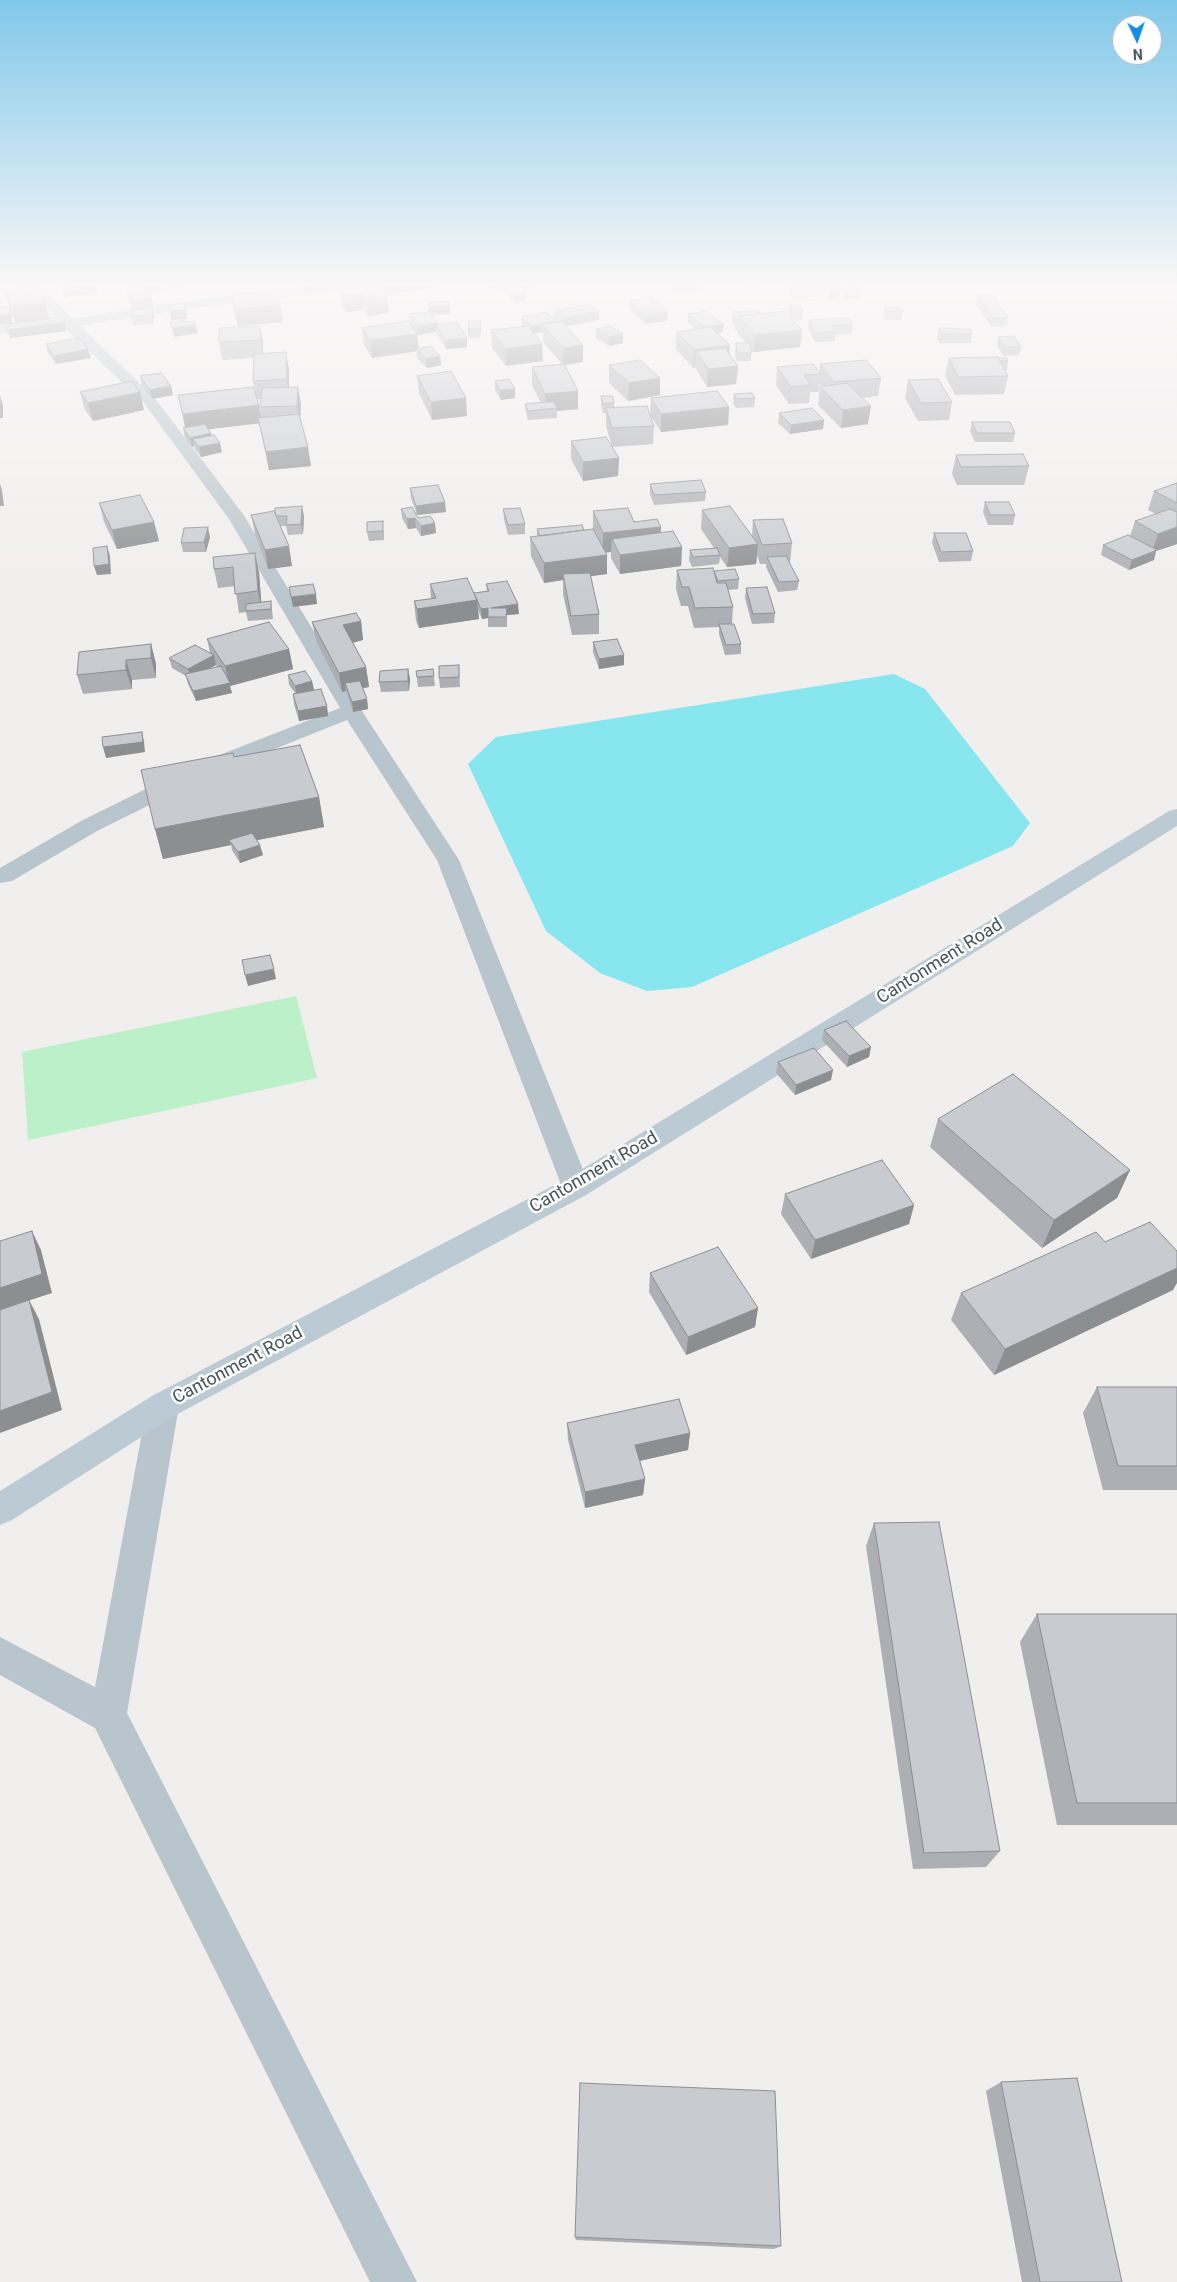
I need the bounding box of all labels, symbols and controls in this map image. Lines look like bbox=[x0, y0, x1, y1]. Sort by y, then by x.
north arrow bbox=[1112, 15, 1162, 65]
text: N bbox=[1132, 46, 1143, 62]
street label: Cantonment Road bbox=[873, 915, 1007, 1009]
street label: Cantonment Road bbox=[526, 1128, 662, 1218]
street label: Cantonment Road bbox=[169, 1323, 307, 1409]

